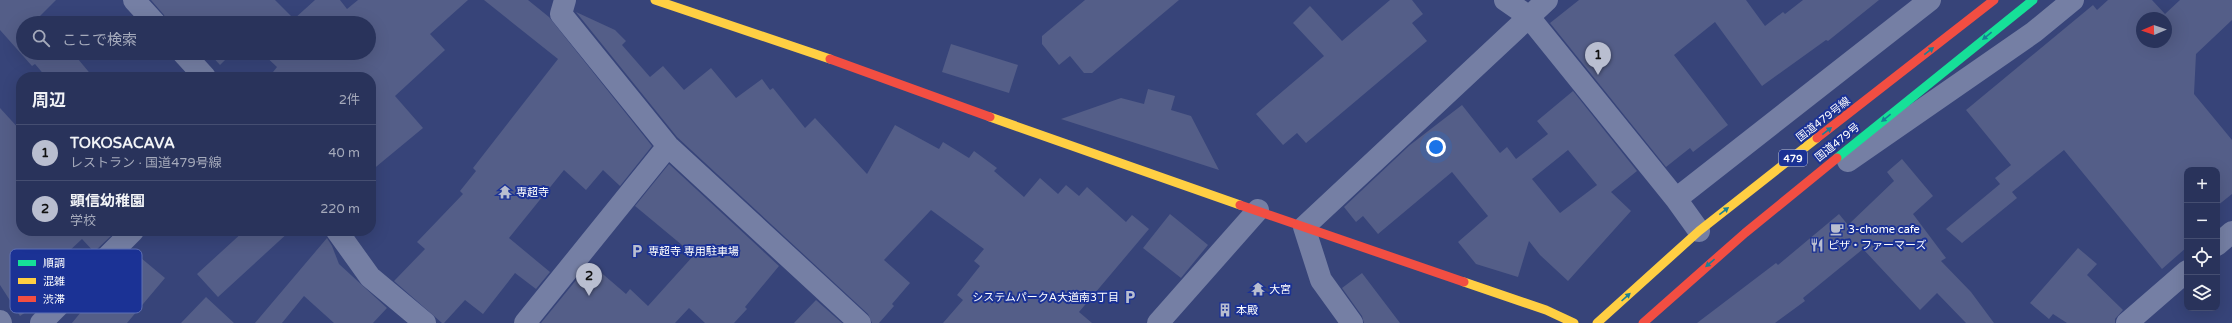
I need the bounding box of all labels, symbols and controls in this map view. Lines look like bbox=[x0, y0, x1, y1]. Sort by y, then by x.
north arrow bbox=[2136, 12, 2172, 48]
search box bbox=[16, 16, 376, 60]
icon: search bbox=[30, 27, 52, 49]
text: ここで検索 bbox=[62, 31, 137, 49]
one-way arrow bbox=[1982, 32, 1992, 41]
pin: 1 bbox=[1585, 42, 1611, 75]
one-way arrow bbox=[1924, 47, 1934, 55]
text: 周辺 bbox=[32, 90, 66, 111]
text: 2件 bbox=[339, 92, 360, 108]
street label: 国道479号線 bbox=[1793, 94, 1853, 144]
one-way arrow bbox=[1880, 113, 1891, 122]
street label: 国道479号 bbox=[1812, 120, 1862, 164]
one-way arrow bbox=[1821, 127, 1832, 135]
text: TOKOSACAVA bbox=[70, 134, 175, 152]
your location bbox=[1426, 137, 1446, 157]
text: 1 bbox=[41, 145, 49, 161]
text: 40 m bbox=[328, 145, 360, 161]
road number: 479 bbox=[1779, 150, 1807, 166]
text: レストラン · 国道479号線 bbox=[70, 155, 222, 171]
map controls bbox=[2184, 167, 2220, 311]
button: + bbox=[2184, 167, 2220, 203]
temple icon: 専超寺 bbox=[497, 184, 513, 200]
place label: 専超寺 bbox=[516, 186, 549, 199]
text: 顕信幼稚園 bbox=[70, 192, 145, 210]
text: 2 bbox=[41, 201, 49, 217]
text: 220 m bbox=[320, 201, 360, 217]
button: − bbox=[2184, 203, 2220, 239]
one-way arrow bbox=[1719, 207, 1730, 216]
text: 学校 bbox=[70, 213, 96, 229]
cafe icon: 3-chome cafe bbox=[1829, 221, 1845, 237]
place label: 3-chome cafe bbox=[1848, 223, 1920, 236]
restaurant icon: ピザ・ファーマーズ bbox=[1809, 237, 1825, 253]
place label: ピザ・ファーマーズ bbox=[1828, 239, 1926, 252]
button: locate bbox=[2184, 239, 2220, 275]
parking icon: 専超寺 専用駐車場 bbox=[629, 243, 645, 259]
place label: 専超寺 専用駐車場 bbox=[648, 245, 739, 258]
legend bbox=[10, 249, 142, 313]
text: 順調 bbox=[43, 257, 65, 270]
one-way arrow bbox=[1705, 258, 1715, 268]
pin: 2 bbox=[576, 263, 602, 296]
text: 混雑 bbox=[43, 275, 65, 288]
button: layers bbox=[2184, 275, 2220, 311]
temple icon: 大宮 bbox=[1250, 281, 1266, 297]
place label: 大宮 bbox=[1269, 283, 1291, 296]
parking icon: システムパークA大道南3丁目 bbox=[1122, 289, 1138, 305]
place label: システムパークA大道南3丁目 bbox=[972, 291, 1119, 304]
text: 渋滞 bbox=[43, 293, 65, 306]
one-way arrow bbox=[1622, 293, 1631, 302]
building icon: 本殿 bbox=[1217, 302, 1233, 318]
place label: 本殿 bbox=[1236, 304, 1258, 317]

